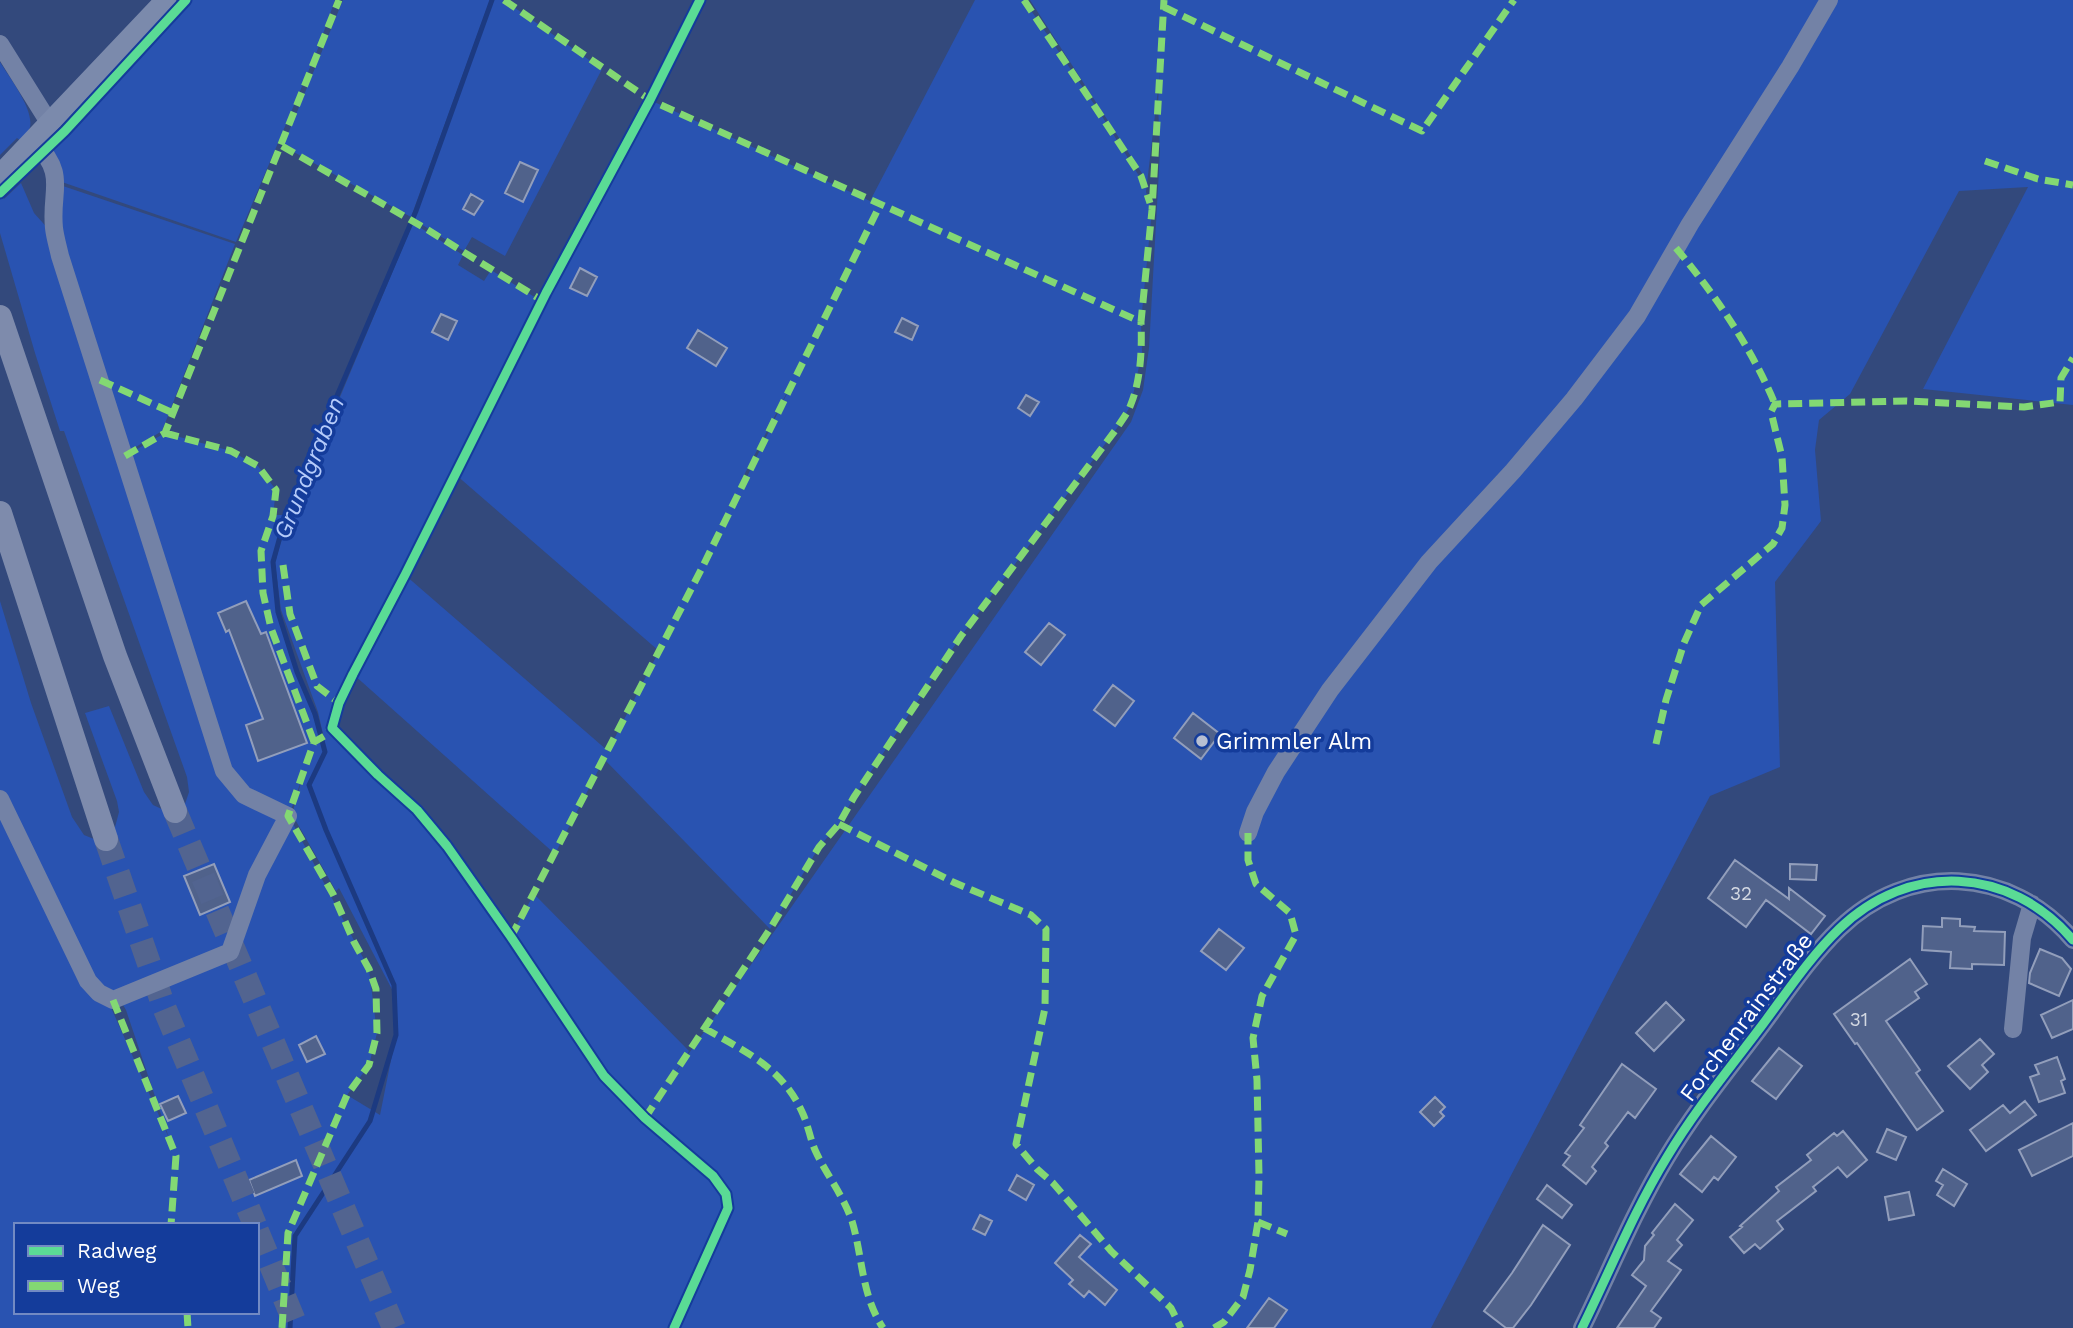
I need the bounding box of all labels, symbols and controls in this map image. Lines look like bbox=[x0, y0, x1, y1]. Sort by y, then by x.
water label: Grundgraben bbox=[268, 393, 350, 543]
place label: Grimmler Alm bbox=[1216, 728, 1372, 755]
marker: Grimmler Alm bbox=[1194, 733, 1210, 749]
house number: 32 bbox=[1730, 882, 1752, 905]
street label: Forchenrainstraße bbox=[1674, 928, 1819, 1107]
house number: 31 bbox=[1850, 1008, 1868, 1031]
legend bbox=[14, 1223, 259, 1314]
text: Radweg bbox=[77, 1238, 157, 1263]
text: Weg bbox=[77, 1273, 121, 1298]

